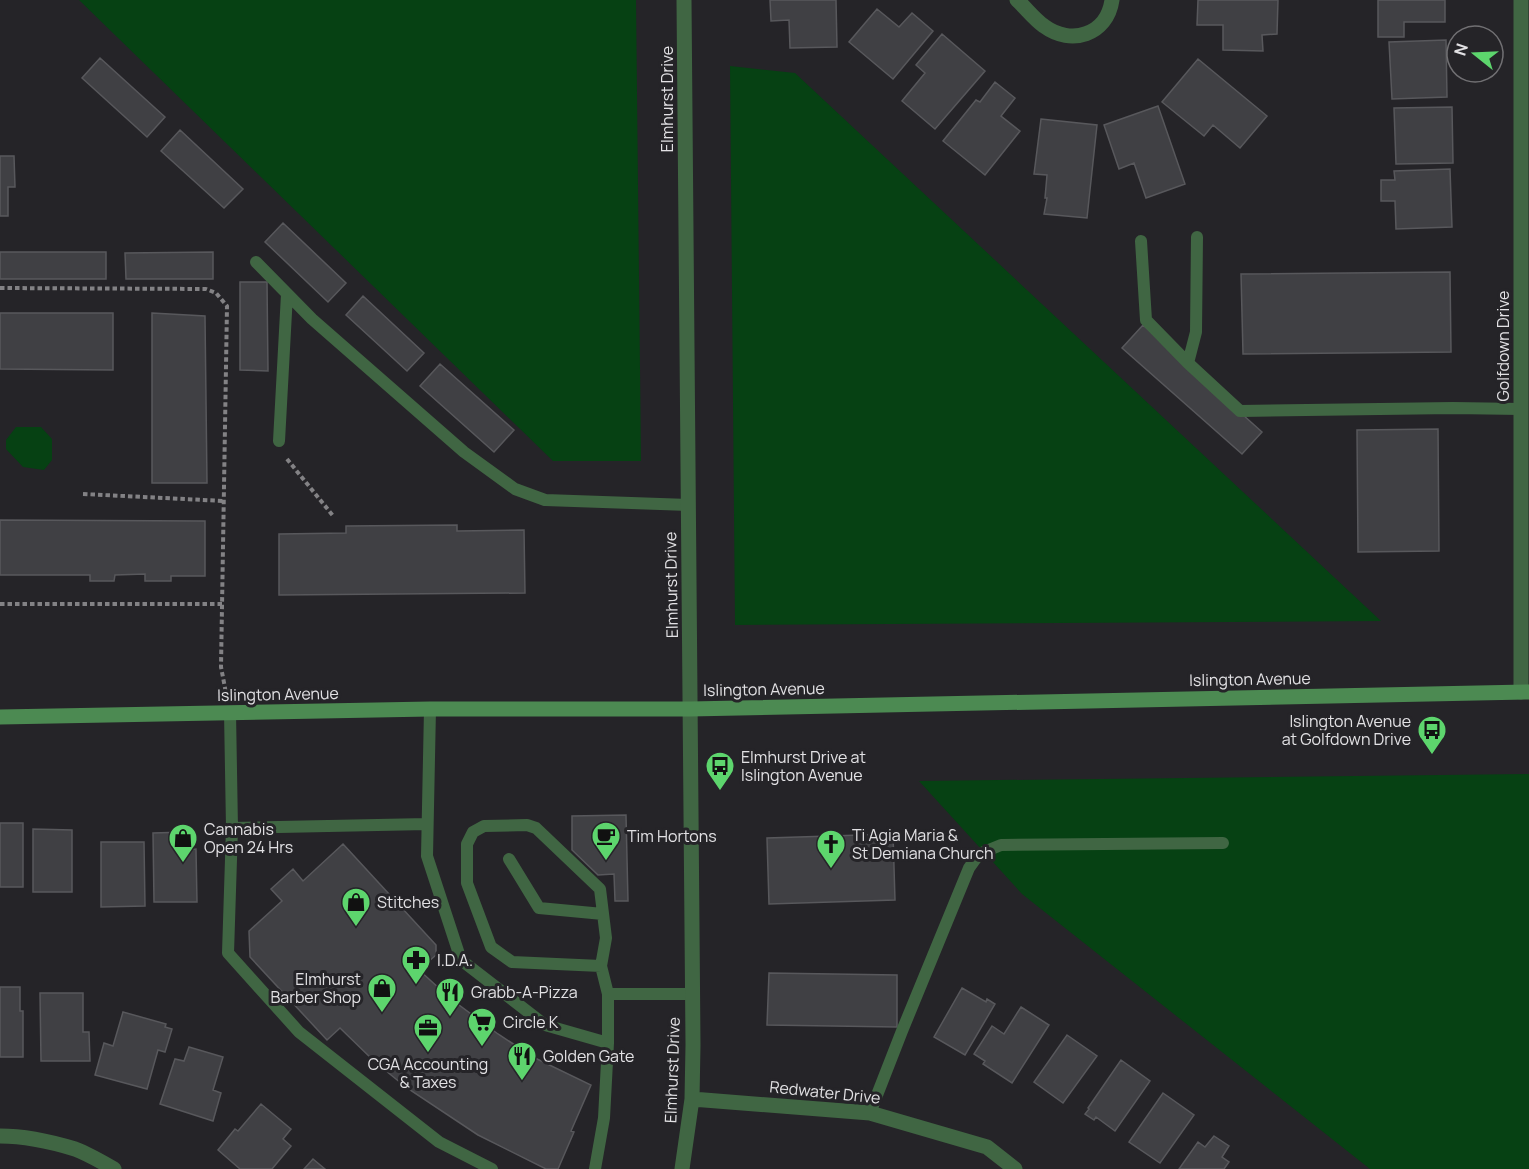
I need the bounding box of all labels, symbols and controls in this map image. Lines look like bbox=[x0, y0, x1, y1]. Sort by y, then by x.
north arrow bbox=[1445, 24, 1505, 84]
text: N bbox=[1448, 40, 1473, 58]
street label: Elmhurst Drive bbox=[656, 46, 678, 152]
street label: Golfdown Drive bbox=[1492, 291, 1514, 401]
street label: Elmhurst Drive bbox=[659, 532, 683, 638]
street label: Islington Avenue bbox=[1189, 667, 1311, 691]
street label: Islington Avenue bbox=[703, 677, 825, 701]
street label: Islington Avenue bbox=[217, 682, 339, 706]
place label: Islington Avenue at Golfdown Drive bbox=[1282, 710, 1411, 750]
bus stop icon: Islington Avenue at Golfdown Drive bbox=[1416, 714, 1448, 756]
place label: Elmhurst Drive at Islington Avenue bbox=[741, 746, 866, 786]
bus stop icon: Elmhurst Drive at Islington Avenue bbox=[704, 750, 736, 792]
place label: Cannabis Open 24 Hrs bbox=[204, 818, 293, 858]
cafe icon: Tim Hortons bbox=[590, 820, 622, 862]
shop icon: Cannabis Open 24 Hrs bbox=[167, 822, 199, 864]
place label: Ti Agia Maria & St Demiana Church bbox=[852, 824, 994, 864]
place label: Tim Hortons bbox=[627, 825, 717, 847]
church icon: Ti Agia Maria & St Demiana Church bbox=[815, 828, 847, 870]
shop icon: Stitches bbox=[340, 886, 372, 928]
place label: Stitches bbox=[377, 891, 439, 913]
pharmacy icon: I.D.A. bbox=[400, 944, 432, 986]
place label: I.D.A. bbox=[437, 949, 473, 971]
place label: Elmhurst Barber Shop bbox=[270, 968, 361, 1008]
shop icon: Elmhurst Barber Shop bbox=[366, 972, 398, 1014]
restaurant icon: Grabb-A-Pizza bbox=[434, 976, 466, 1018]
place label: Grabb-A-Pizza bbox=[471, 981, 578, 1003]
supermarket icon: Circle K bbox=[466, 1006, 498, 1048]
place label: Circle K bbox=[503, 1011, 559, 1033]
office icon: CGA Accounting & Taxes bbox=[412, 1012, 444, 1054]
street label: Elmhurst Drive bbox=[659, 1017, 685, 1123]
restaurant icon: Golden Gate bbox=[506, 1040, 538, 1082]
place label: Golden Gate bbox=[543, 1045, 634, 1067]
place label: CGA Accounting & Taxes bbox=[368, 1053, 488, 1093]
street label: Redwater Drive bbox=[768, 1075, 882, 1109]

